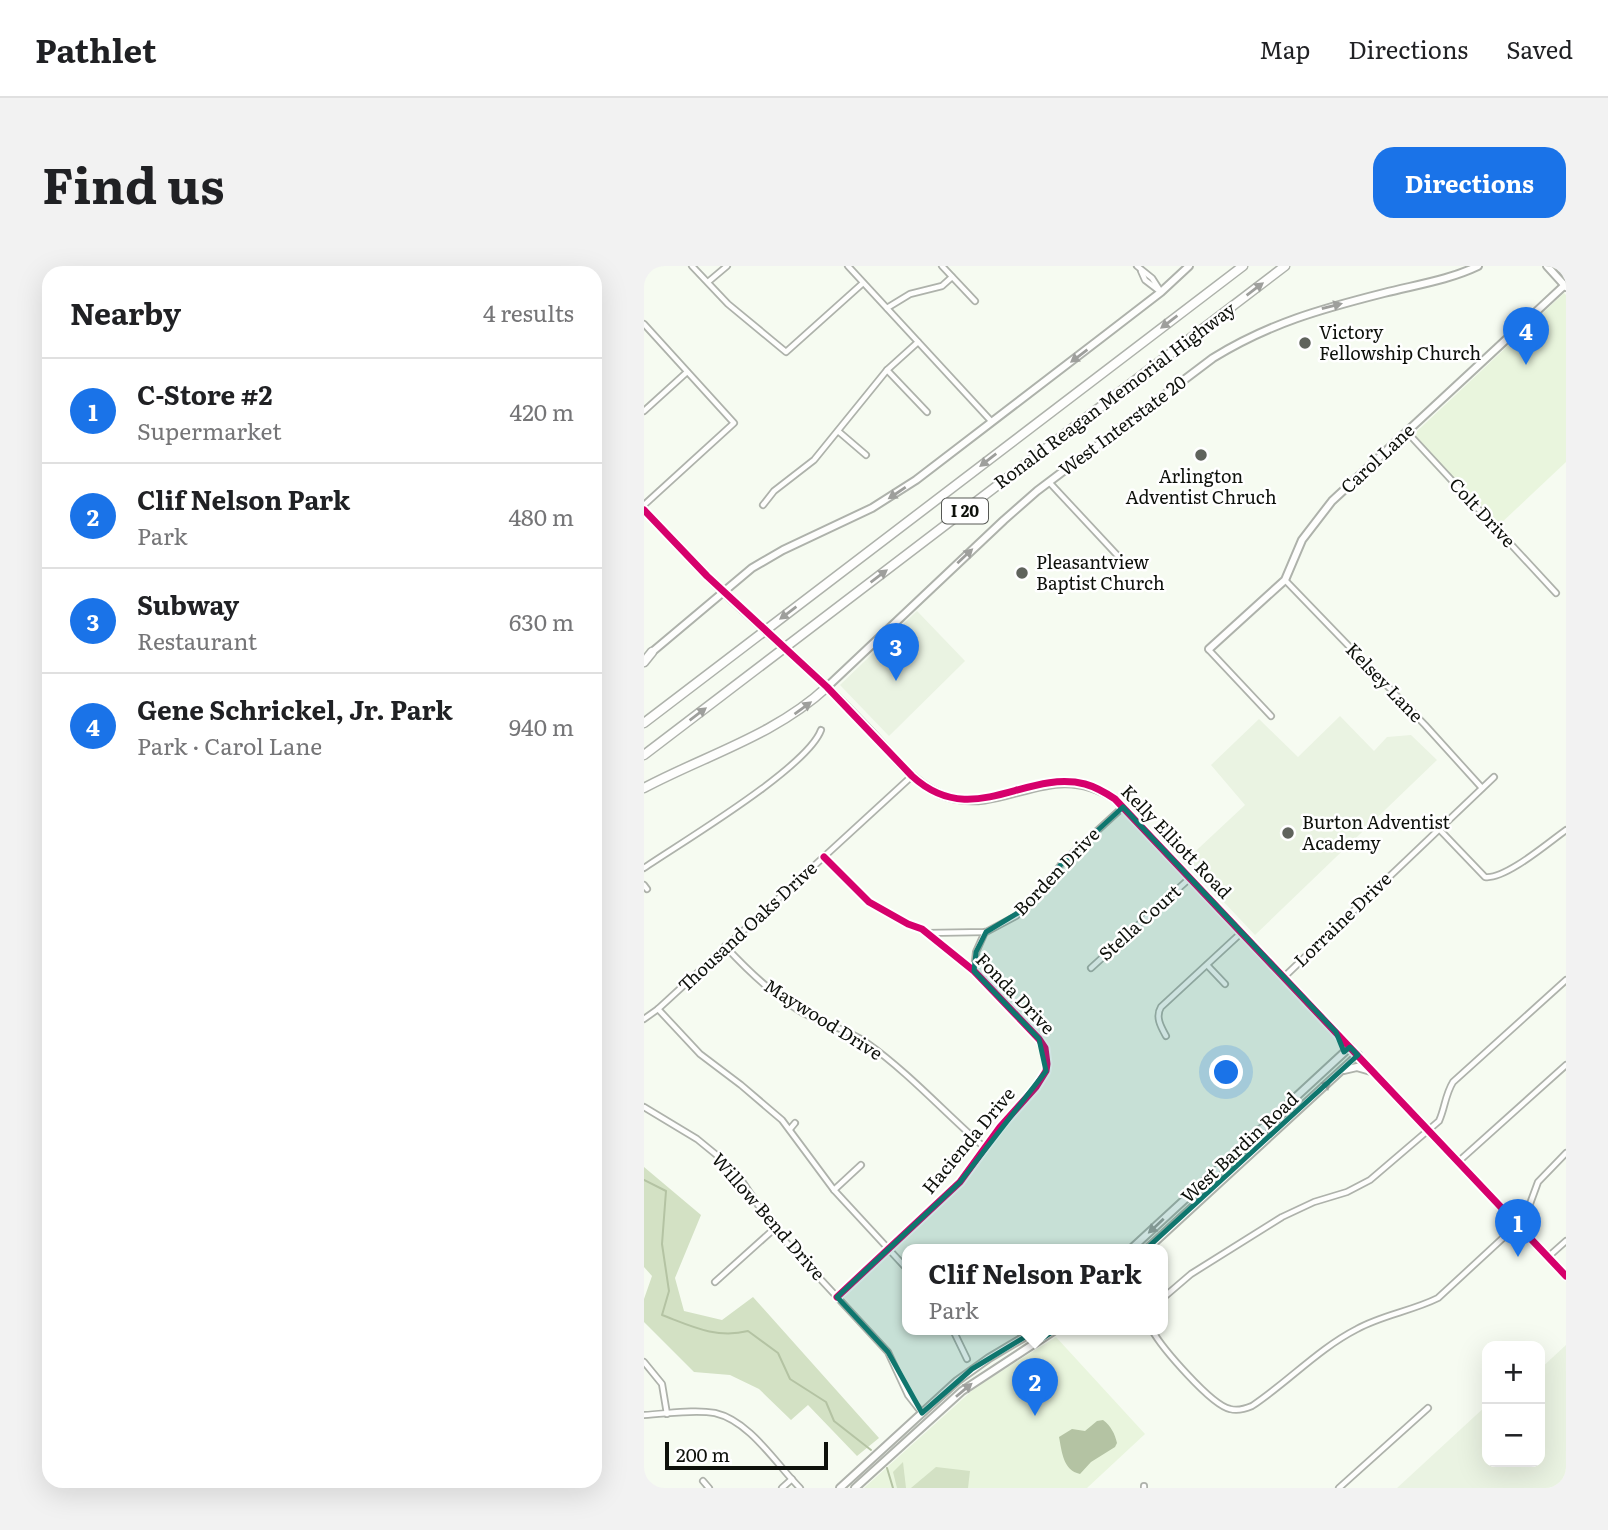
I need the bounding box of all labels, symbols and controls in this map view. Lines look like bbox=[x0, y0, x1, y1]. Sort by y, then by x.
text: Pathlet bbox=[35, 24, 156, 73]
text: Map bbox=[1259, 31, 1310, 66]
text: Directions bbox=[1348, 31, 1468, 66]
text: Saved bbox=[1506, 31, 1573, 66]
text: Find us bbox=[42, 146, 225, 219]
button: Directions bbox=[1373, 147, 1566, 218]
one-way arrow bbox=[1246, 283, 1264, 297]
text: Nearby bbox=[70, 290, 181, 334]
street label: Ronald Reagan Memorial Highway bbox=[988, 294, 1241, 495]
text: 4 results bbox=[483, 295, 574, 329]
one-way arrow bbox=[1322, 300, 1344, 311]
pin: 4 bbox=[1503, 307, 1549, 365]
one-way arrow bbox=[1161, 315, 1179, 330]
place label: Victory Fellowship Church bbox=[1319, 318, 1481, 366]
marker: Victory Fellowship Church bbox=[1297, 335, 1313, 351]
one-way arrow bbox=[1070, 348, 1088, 362]
street label: West Interstate 20 bbox=[1053, 368, 1191, 482]
text: C-Store #2 bbox=[137, 374, 272, 413]
text: 1 bbox=[88, 394, 98, 428]
text: 420 m bbox=[509, 394, 574, 428]
text: Supermarket bbox=[137, 413, 281, 447]
street label: Carol Lane bbox=[1334, 417, 1420, 499]
marker: Arlington Adventist Chruch bbox=[1193, 447, 1209, 463]
one-way arrow bbox=[980, 453, 998, 468]
place label: Arlington Adventist Chruch bbox=[1125, 462, 1277, 510]
street label: Colt Drive bbox=[1444, 471, 1523, 553]
text: Clif Nelson Park bbox=[137, 479, 350, 518]
one-way arrow bbox=[888, 486, 907, 499]
road number: I 20 bbox=[942, 498, 988, 524]
text: 2 bbox=[87, 499, 99, 533]
text: 480 m bbox=[508, 499, 574, 533]
text: Park bbox=[137, 518, 187, 552]
one-way arrow bbox=[956, 548, 973, 564]
place label: Pleasantview Baptist Church bbox=[1036, 548, 1165, 596]
marker: Pleasantview Baptist Church bbox=[1014, 565, 1030, 581]
one-way arrow bbox=[870, 569, 888, 584]
text: Subway bbox=[137, 584, 239, 623]
text: 3 bbox=[87, 604, 99, 638]
text: 630 m bbox=[509, 604, 574, 638]
one-way arrow bbox=[779, 606, 797, 620]
text: Restaurant bbox=[137, 623, 257, 657]
pin: 3 bbox=[873, 623, 919, 681]
street label: Kelsey Lane bbox=[1340, 636, 1430, 728]
text: Gene Schrickel, Jr. Park bbox=[137, 689, 453, 728]
one-way arrow bbox=[793, 700, 811, 715]
one-way arrow bbox=[689, 707, 707, 722]
text: 4 bbox=[86, 709, 100, 743]
text: 940 m bbox=[509, 709, 574, 743]
text: Park · Carol Lane bbox=[137, 728, 322, 762]
street label: Kelly Elliott Road bbox=[1116, 778, 1239, 904]
place label: Burton Adventist Academy bbox=[1302, 808, 1450, 856]
street label: Borden Drive bbox=[1007, 821, 1105, 921]
marker: Burton Adventist Academy bbox=[1280, 825, 1296, 841]
street label: Thousand Oaks Drive bbox=[671, 854, 823, 998]
street label: Lorraine Drive bbox=[1287, 865, 1397, 973]
street label: Stella Court bbox=[1092, 877, 1187, 966]
street label: Fonda Drive bbox=[970, 946, 1062, 1040]
street label: Maywood Drive bbox=[759, 972, 888, 1066]
your location bbox=[1209, 1055, 1243, 1089]
street label: Hacienda Drive bbox=[915, 1081, 1021, 1199]
one-way arrow bbox=[1314, 1081, 1331, 1097]
street label: West Bardin Road bbox=[1174, 1085, 1304, 1209]
street label: Willow Bend Drive bbox=[706, 1146, 832, 1286]
pin: 1 bbox=[1495, 1199, 1541, 1257]
one-way arrow bbox=[1147, 1218, 1165, 1234]
popup bbox=[902, 1244, 1168, 1335]
text: Clif Nelson Park bbox=[928, 1253, 1142, 1292]
text: Park bbox=[928, 1292, 979, 1326]
map controls bbox=[1482, 1341, 1545, 1467]
button: + bbox=[1482, 1341, 1545, 1404]
pin: 2 bbox=[1012, 1358, 1058, 1416]
one-way arrow bbox=[955, 1383, 972, 1398]
button: − bbox=[1482, 1404, 1545, 1467]
scale bar bbox=[665, 1439, 828, 1471]
text: 200 m bbox=[676, 1440, 730, 1468]

